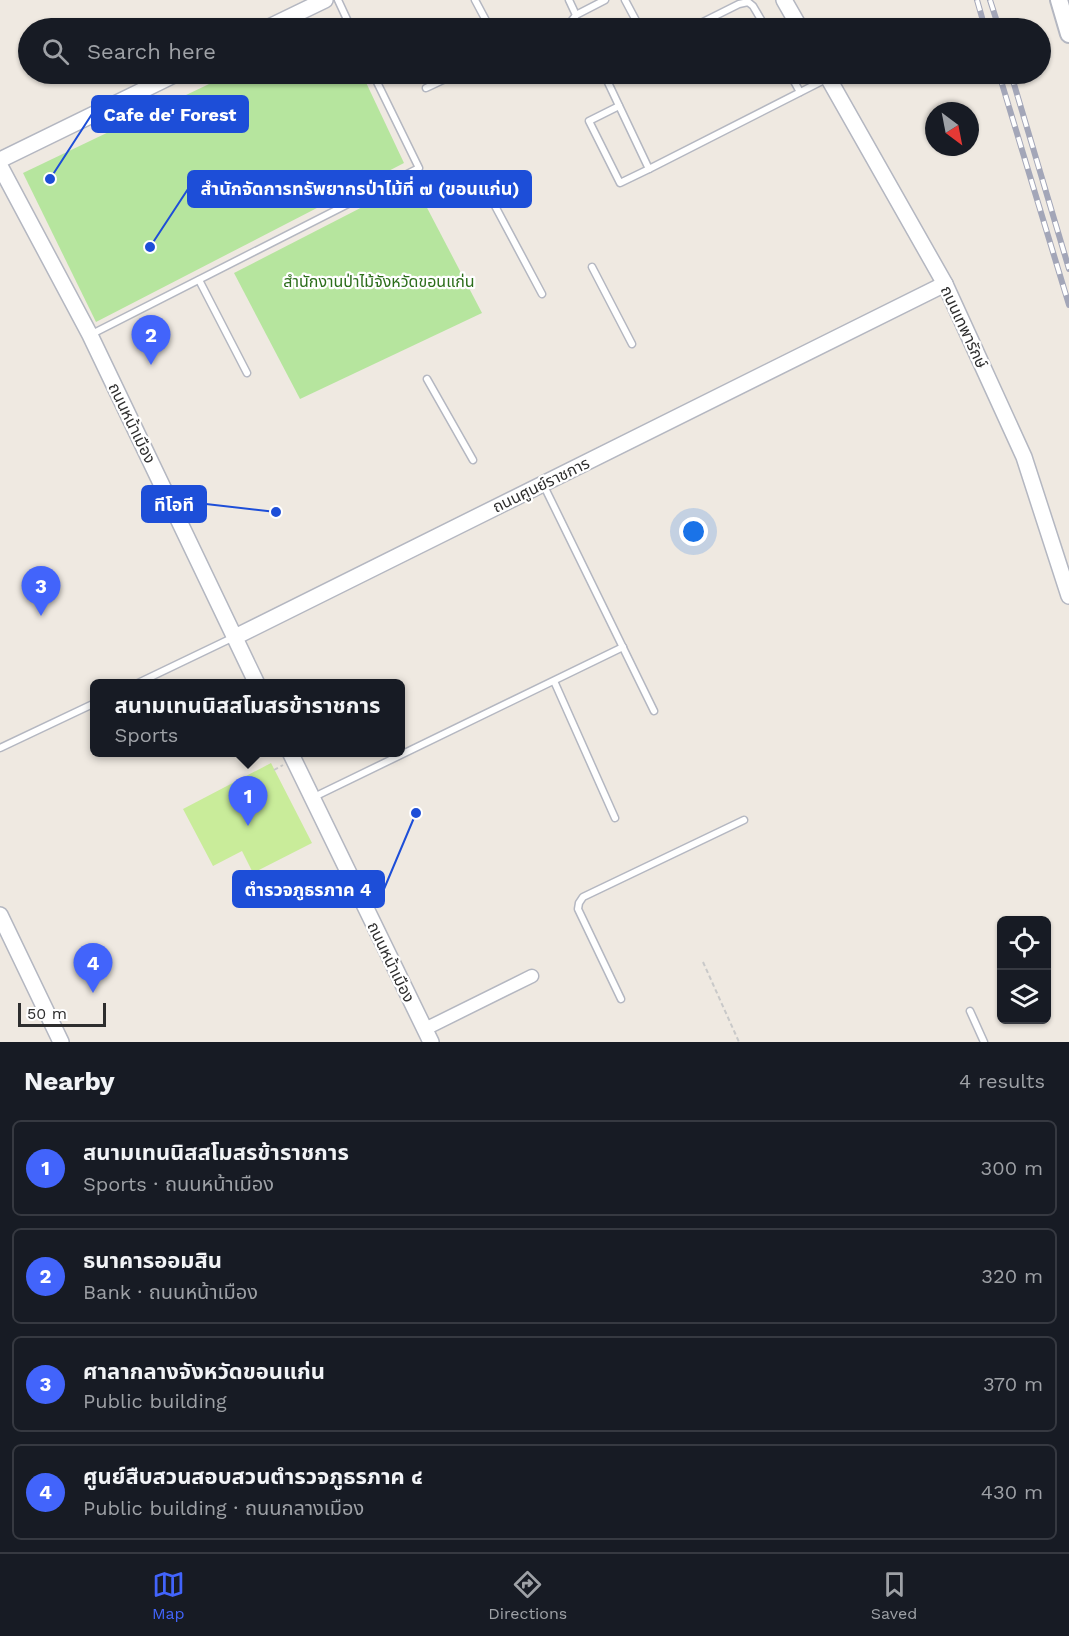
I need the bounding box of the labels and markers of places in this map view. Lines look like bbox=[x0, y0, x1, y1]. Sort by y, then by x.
callout: Cafe de' Forest bbox=[92, 96, 248, 132]
callout: สำนักจัดการทรัพยากรป่าไม้ที่ ๗ (ขอนแก่น) bbox=[188, 171, 531, 207]
pin: 2 bbox=[132, 316, 170, 365]
callout: ทีโอที bbox=[142, 486, 206, 522]
pin: 3 bbox=[22, 566, 60, 616]
pin: 1 bbox=[228, 776, 268, 826]
callout: ตำรวจภูธรภาค 4 bbox=[233, 871, 384, 907]
pin: 4 bbox=[74, 944, 112, 993]

